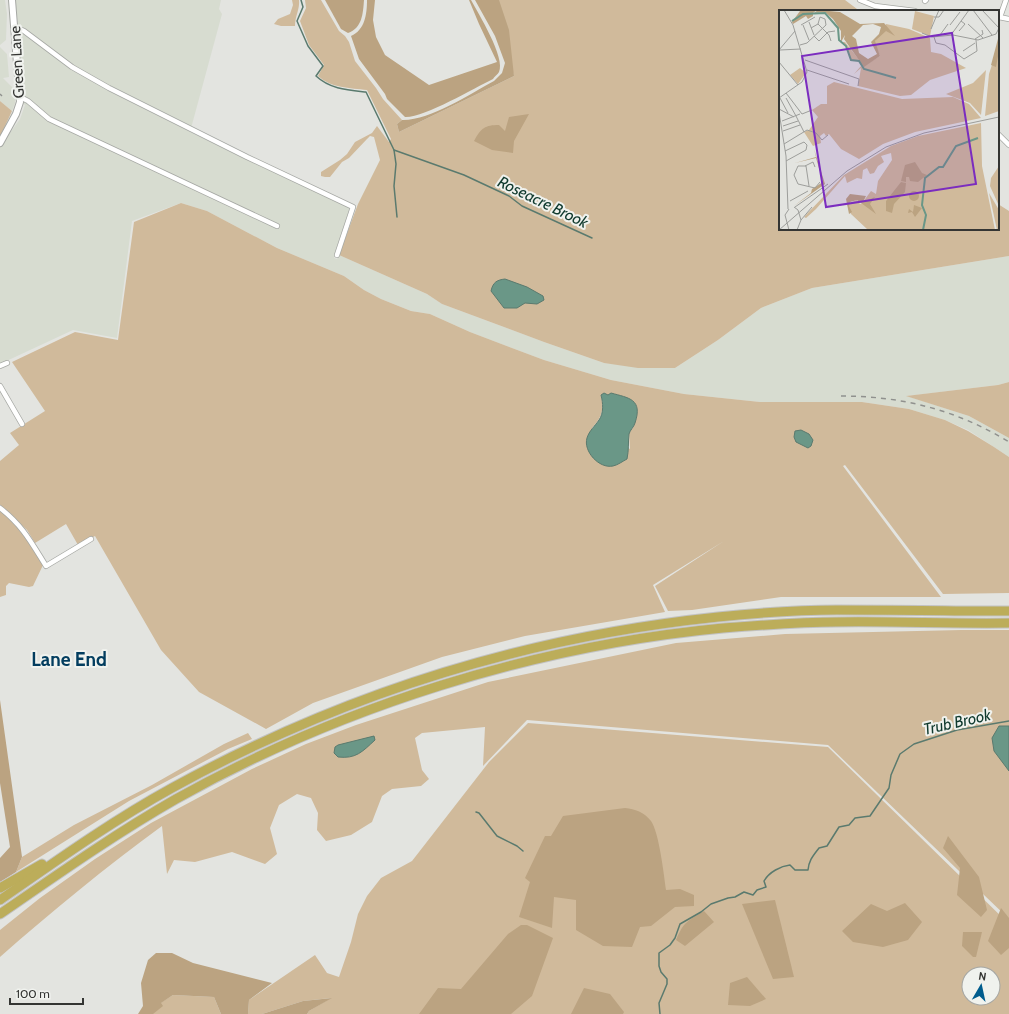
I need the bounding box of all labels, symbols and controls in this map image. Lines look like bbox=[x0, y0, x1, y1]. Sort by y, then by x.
inset map bbox=[779, 10, 999, 230]
street label: Green Lane bbox=[6, 25, 28, 99]
water label: Roseacre Brook bbox=[495, 172, 592, 233]
district label: Lane End bbox=[31, 648, 107, 671]
water label: Trub Brook bbox=[921, 705, 994, 739]
north arrow bbox=[961, 966, 1001, 1006]
text: N bbox=[978, 969, 988, 984]
scale bar bbox=[10, 980, 83, 1006]
text: 100 m bbox=[16, 986, 50, 1001]

